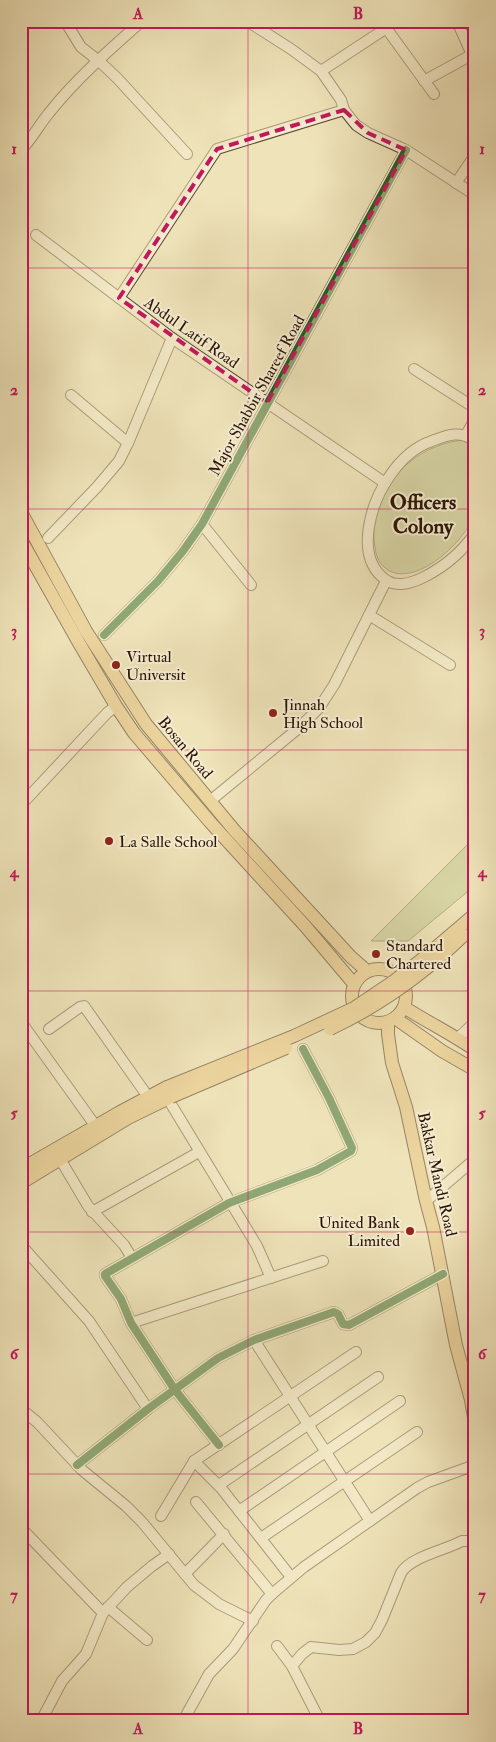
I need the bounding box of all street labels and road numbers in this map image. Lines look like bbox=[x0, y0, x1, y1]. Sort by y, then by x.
street label: Abdul Latif Road bbox=[139, 292, 243, 373]
street label: Major Shabbir Shareef Road bbox=[204, 311, 310, 479]
street label: Bosan Road bbox=[153, 712, 217, 783]
street label: Bakkar Mandi Road bbox=[413, 1110, 461, 1239]

